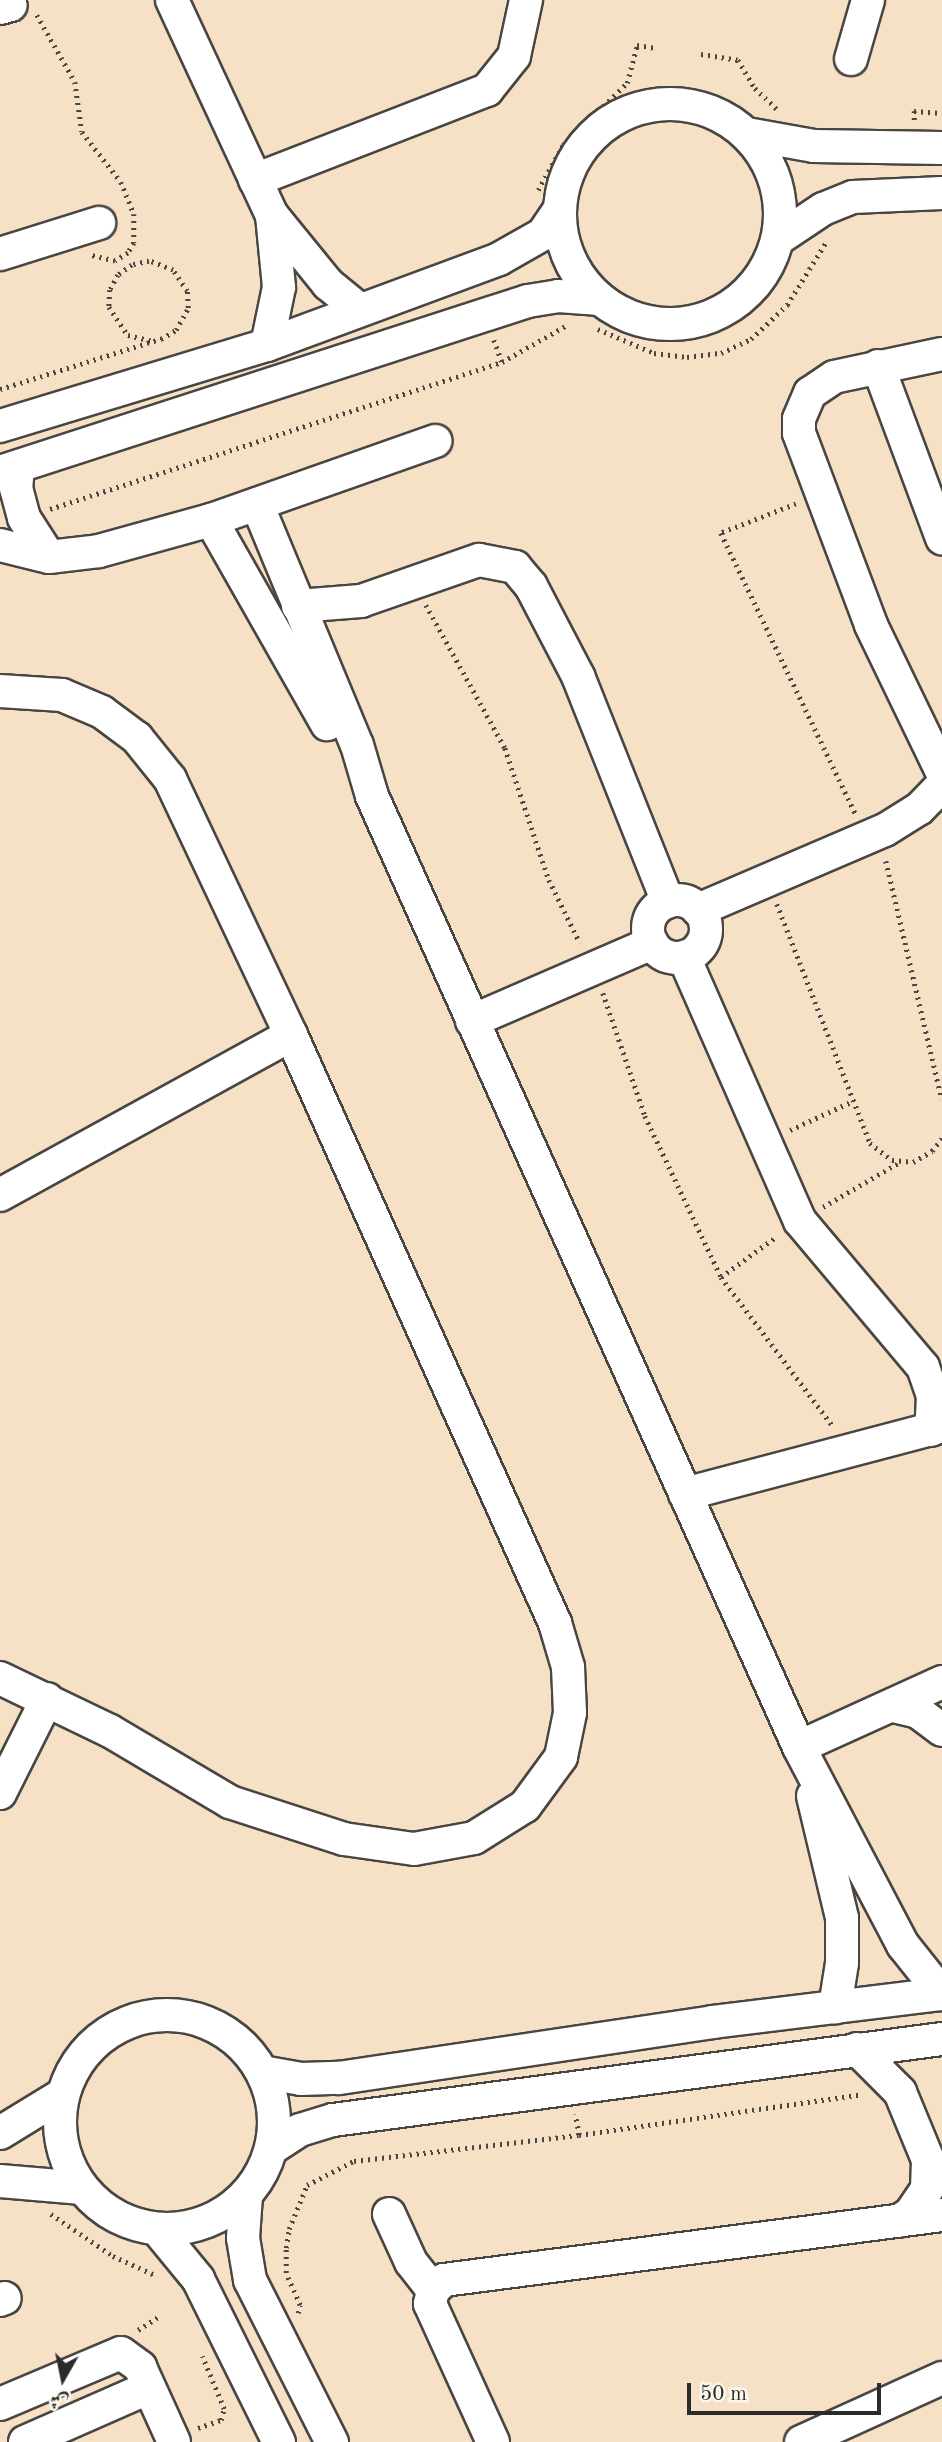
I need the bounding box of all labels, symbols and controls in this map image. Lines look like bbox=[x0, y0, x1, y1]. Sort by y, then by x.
north arrow bbox=[28, 2344, 98, 2414]
scale bar bbox=[690, 2368, 884, 2412]
text: 50 m bbox=[700, 2384, 747, 2405]
text: ش bbox=[49, 2389, 70, 2411]

